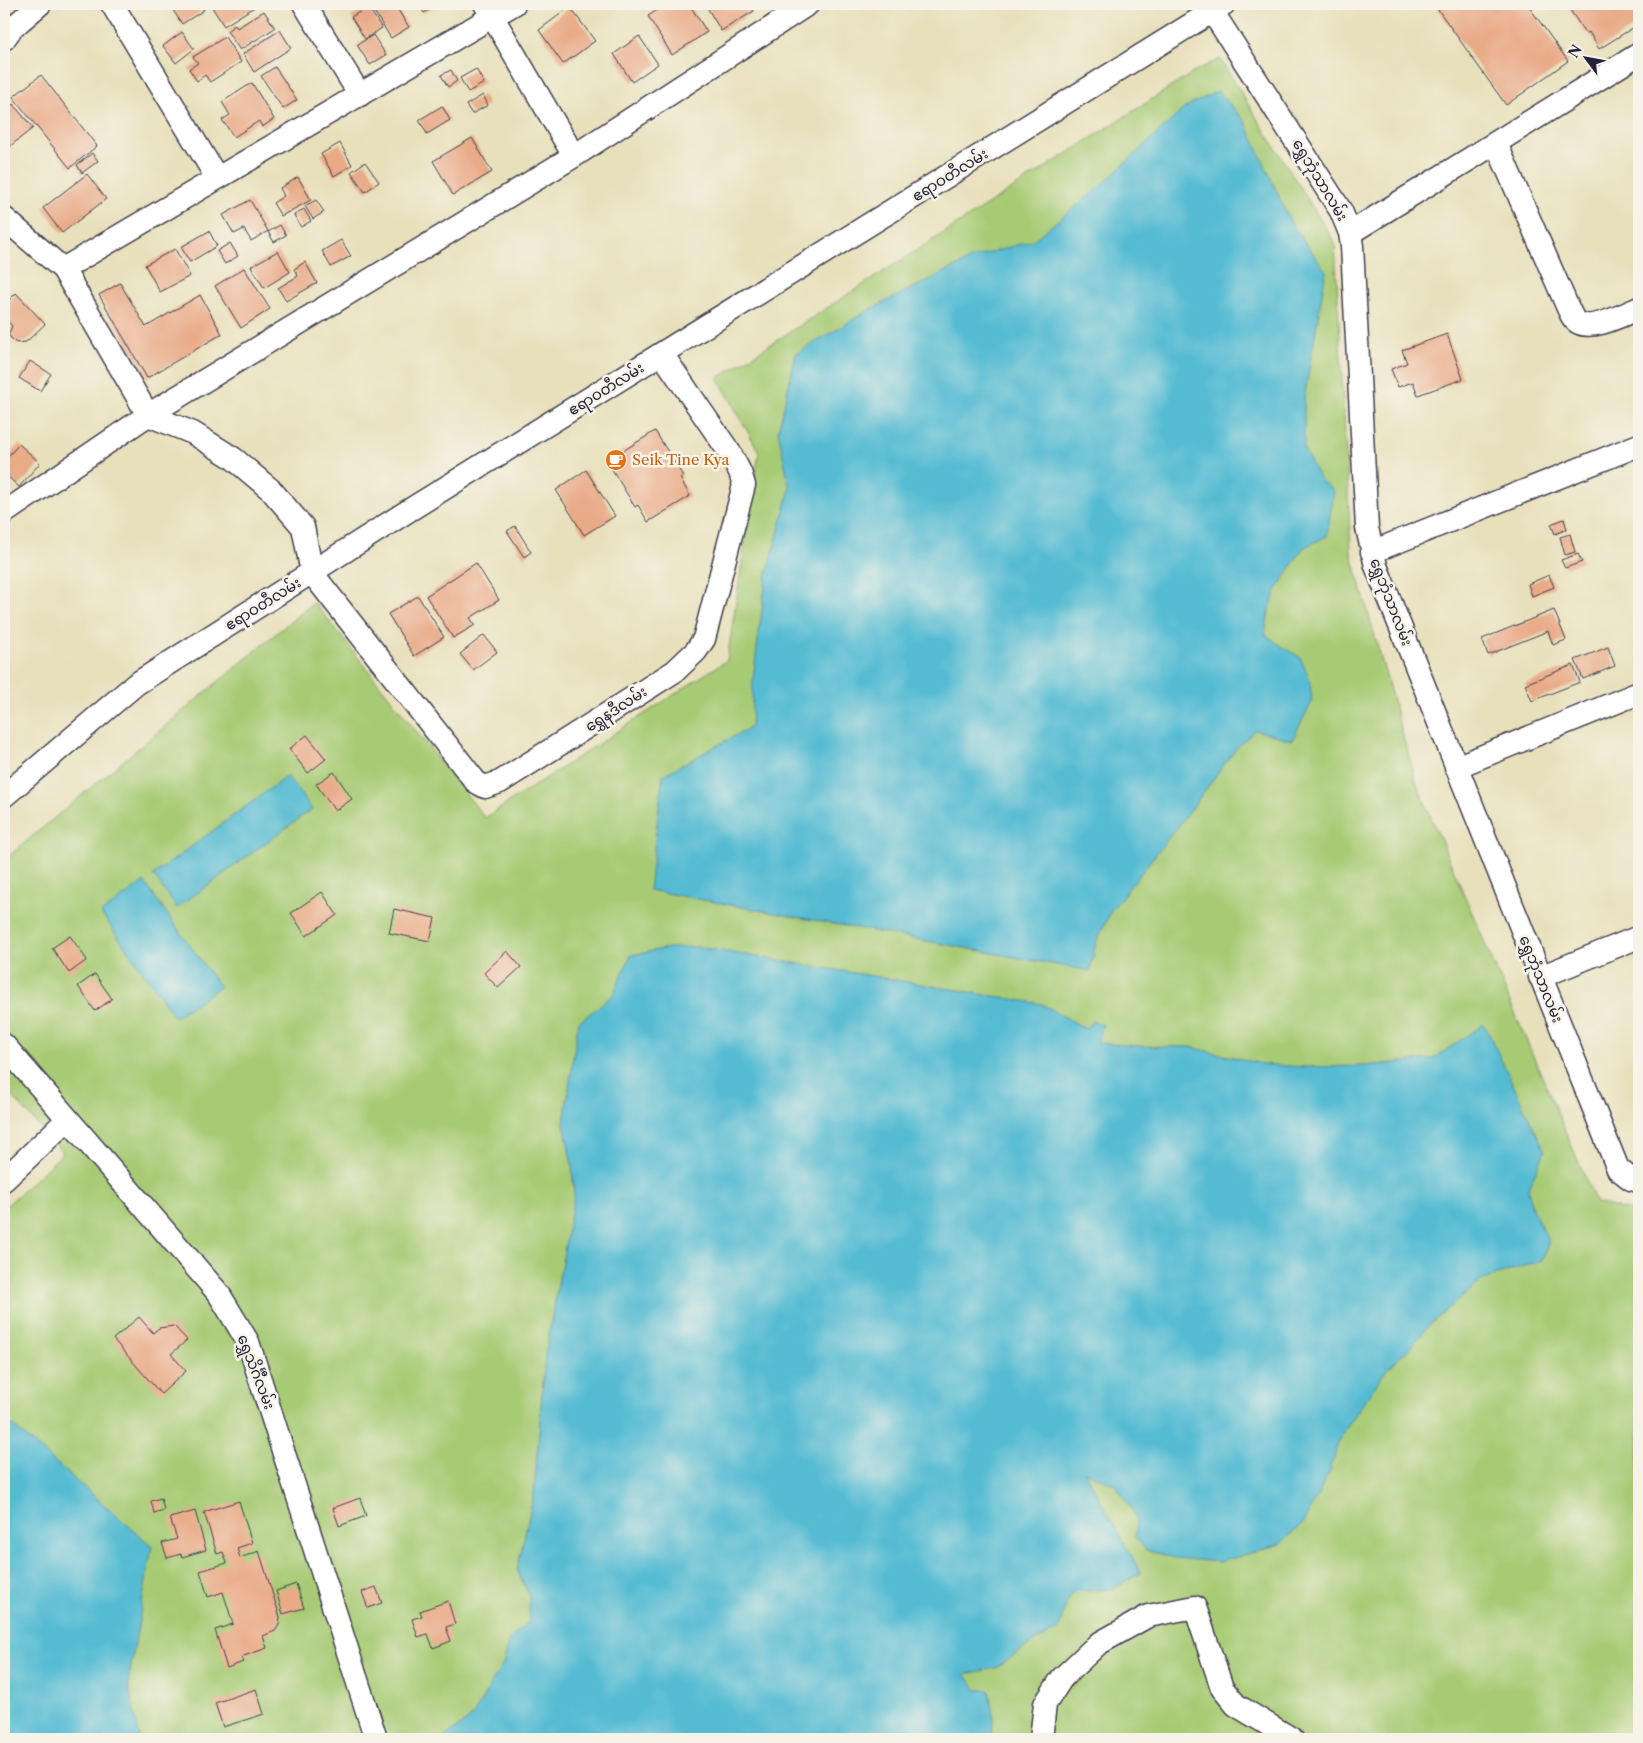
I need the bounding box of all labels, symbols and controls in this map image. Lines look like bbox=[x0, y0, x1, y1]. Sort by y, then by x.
north arrow bbox=[1560, 32, 1610, 82]
text: N bbox=[1564, 41, 1586, 61]
street label: ရွှေဘုံသာလမ်း bbox=[1286, 135, 1352, 226]
street label: ဧရာဝတီလမ်း bbox=[908, 144, 993, 208]
street label: ဧရာဝတီလမ်း bbox=[564, 358, 649, 422]
cafe icon: Seik Tine Kya bbox=[604, 448, 628, 472]
place label: Seik Tine Kya bbox=[632, 450, 730, 469]
street label: ရွှေဘုံသာလမ်း bbox=[1363, 555, 1417, 649]
street label: ဧရာဝတီလမ်း bbox=[221, 573, 306, 637]
street label: ရွှေနဒီလမ်း bbox=[581, 682, 652, 738]
street label: ရွှေဘုံသာလမ်း bbox=[1513, 932, 1568, 1026]
street label: ရွှေသိင်္ဂီလမ်း bbox=[231, 1332, 279, 1413]

